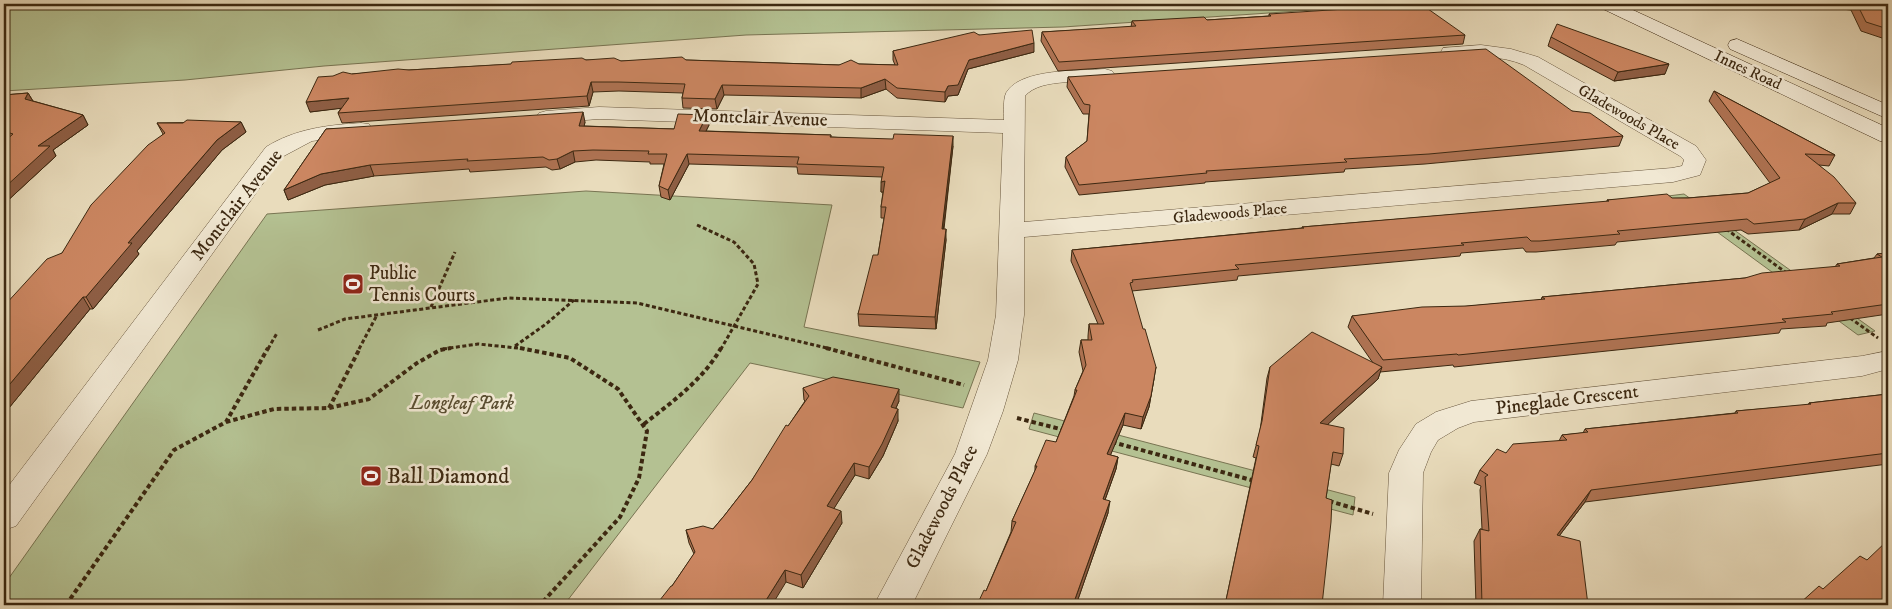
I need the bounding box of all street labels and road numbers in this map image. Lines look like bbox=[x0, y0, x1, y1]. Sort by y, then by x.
street label: Innes Road bbox=[1711, 46, 1785, 94]
street label: Gladewoods Place bbox=[1575, 80, 1684, 154]
street label: Montclair Avenue bbox=[692, 104, 828, 132]
street label: Montclair Avenue bbox=[186, 145, 288, 265]
street label: Gladewoods Place bbox=[1172, 198, 1288, 228]
street label: Pineglade Crescent bbox=[1494, 380, 1640, 420]
street label: Gladewoods Place bbox=[901, 441, 983, 573]

